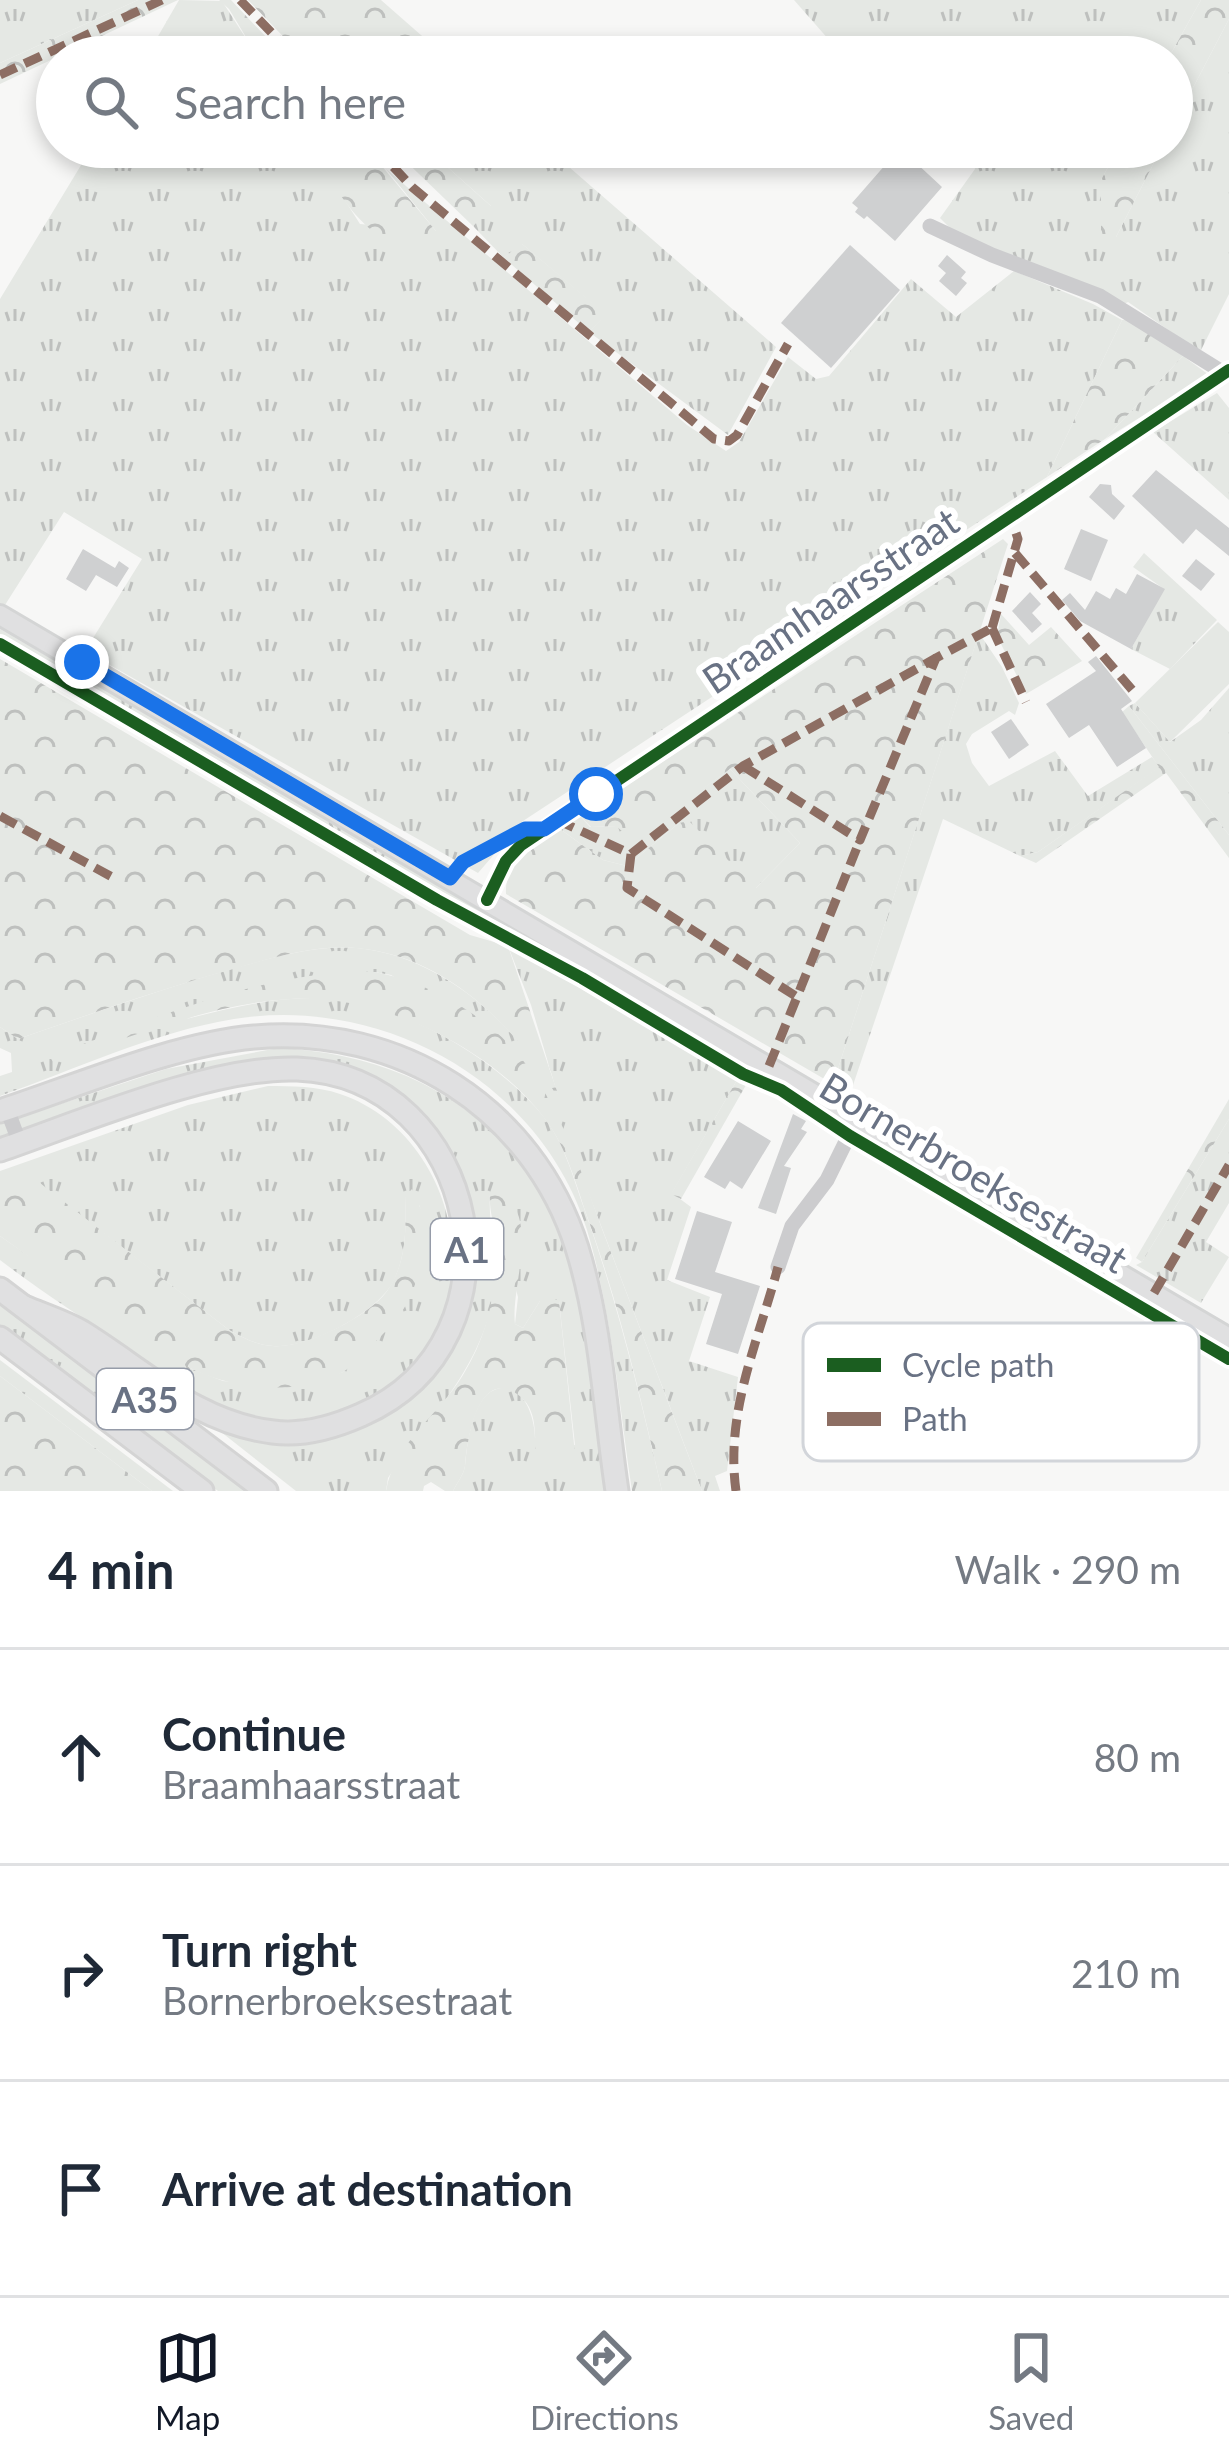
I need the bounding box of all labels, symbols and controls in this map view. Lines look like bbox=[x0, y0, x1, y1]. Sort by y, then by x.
search box bbox=[36, 36, 1193, 168]
icon: search bbox=[78, 69, 144, 135]
text: Search here bbox=[174, 75, 406, 129]
street label: Braamhaarsstraat bbox=[694, 498, 967, 702]
route end bbox=[55, 635, 109, 689]
route start bbox=[569, 767, 623, 821]
street label: Bornerbroeksestraat bbox=[812, 1062, 1136, 1282]
road number: A1 bbox=[431, 1219, 503, 1279]
legend bbox=[803, 1323, 1199, 1461]
text: Cycle path bbox=[902, 1344, 1054, 1384]
road number: A35 bbox=[97, 1369, 193, 1429]
text: Path bbox=[902, 1398, 968, 1438]
text: 4 min bbox=[48, 1539, 174, 1600]
text: Walk · 290 m bbox=[954, 1546, 1181, 1592]
text: Continue bbox=[162, 1707, 346, 1761]
icon: ahead bbox=[48, 1724, 114, 1790]
text: 80 m bbox=[1094, 1734, 1181, 1780]
text: Braamhaarsstraat bbox=[162, 1761, 460, 1807]
text: Turn right bbox=[162, 1923, 357, 1977]
icon: right bbox=[48, 1940, 114, 2006]
text: 210 m bbox=[1071, 1950, 1181, 1996]
text: Bornerbroeksestraat bbox=[162, 1977, 512, 2023]
icon: arrive bbox=[48, 2156, 114, 2222]
text: Arrive at destination bbox=[162, 2162, 573, 2216]
tab: Map bbox=[155, 2325, 221, 2437]
tab: Directions bbox=[530, 2325, 679, 2437]
tab: Saved bbox=[988, 2325, 1074, 2437]

